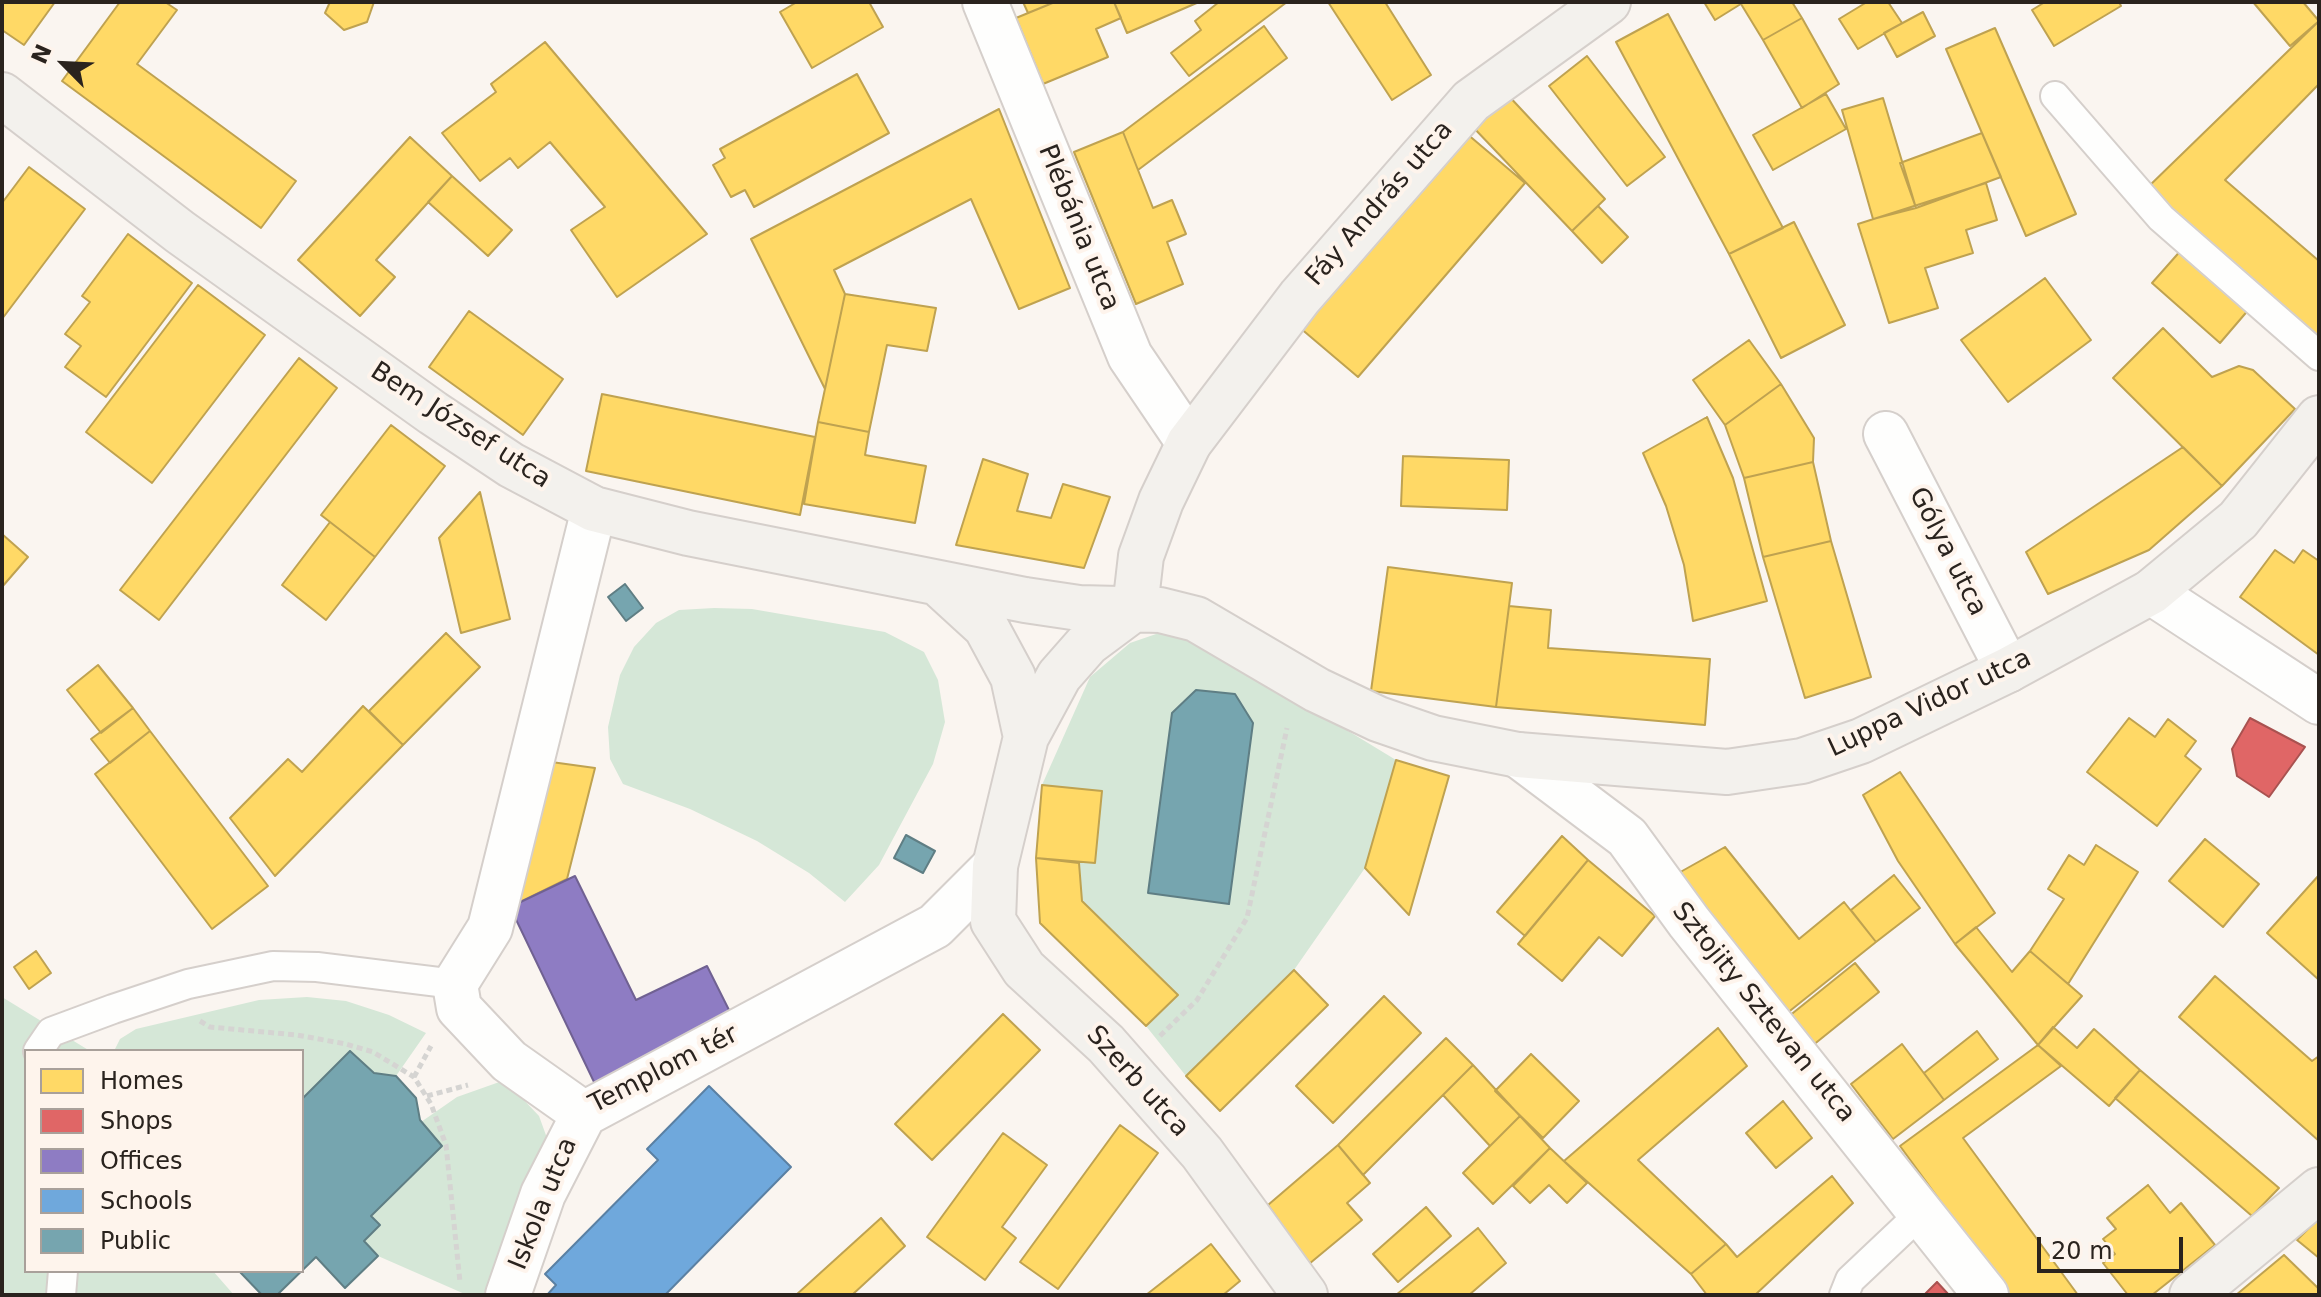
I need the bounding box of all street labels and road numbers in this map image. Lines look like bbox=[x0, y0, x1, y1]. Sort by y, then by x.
street label: Fáy András utca bbox=[1300, 115, 1460, 293]
street label: Plébánia utca bbox=[1031, 141, 1125, 315]
street label: Bem József utca bbox=[364, 356, 556, 496]
street label: Gólya utca bbox=[1901, 483, 1993, 621]
street label: Luppa Vidor utca bbox=[1824, 643, 2036, 765]
street label: Sztojity Sztevan utca bbox=[1665, 897, 1861, 1129]
street label: Templom tér bbox=[584, 1019, 744, 1121]
street label: Szerb utca bbox=[1079, 1020, 1195, 1144]
street label: Iskola utca bbox=[503, 1133, 585, 1275]

